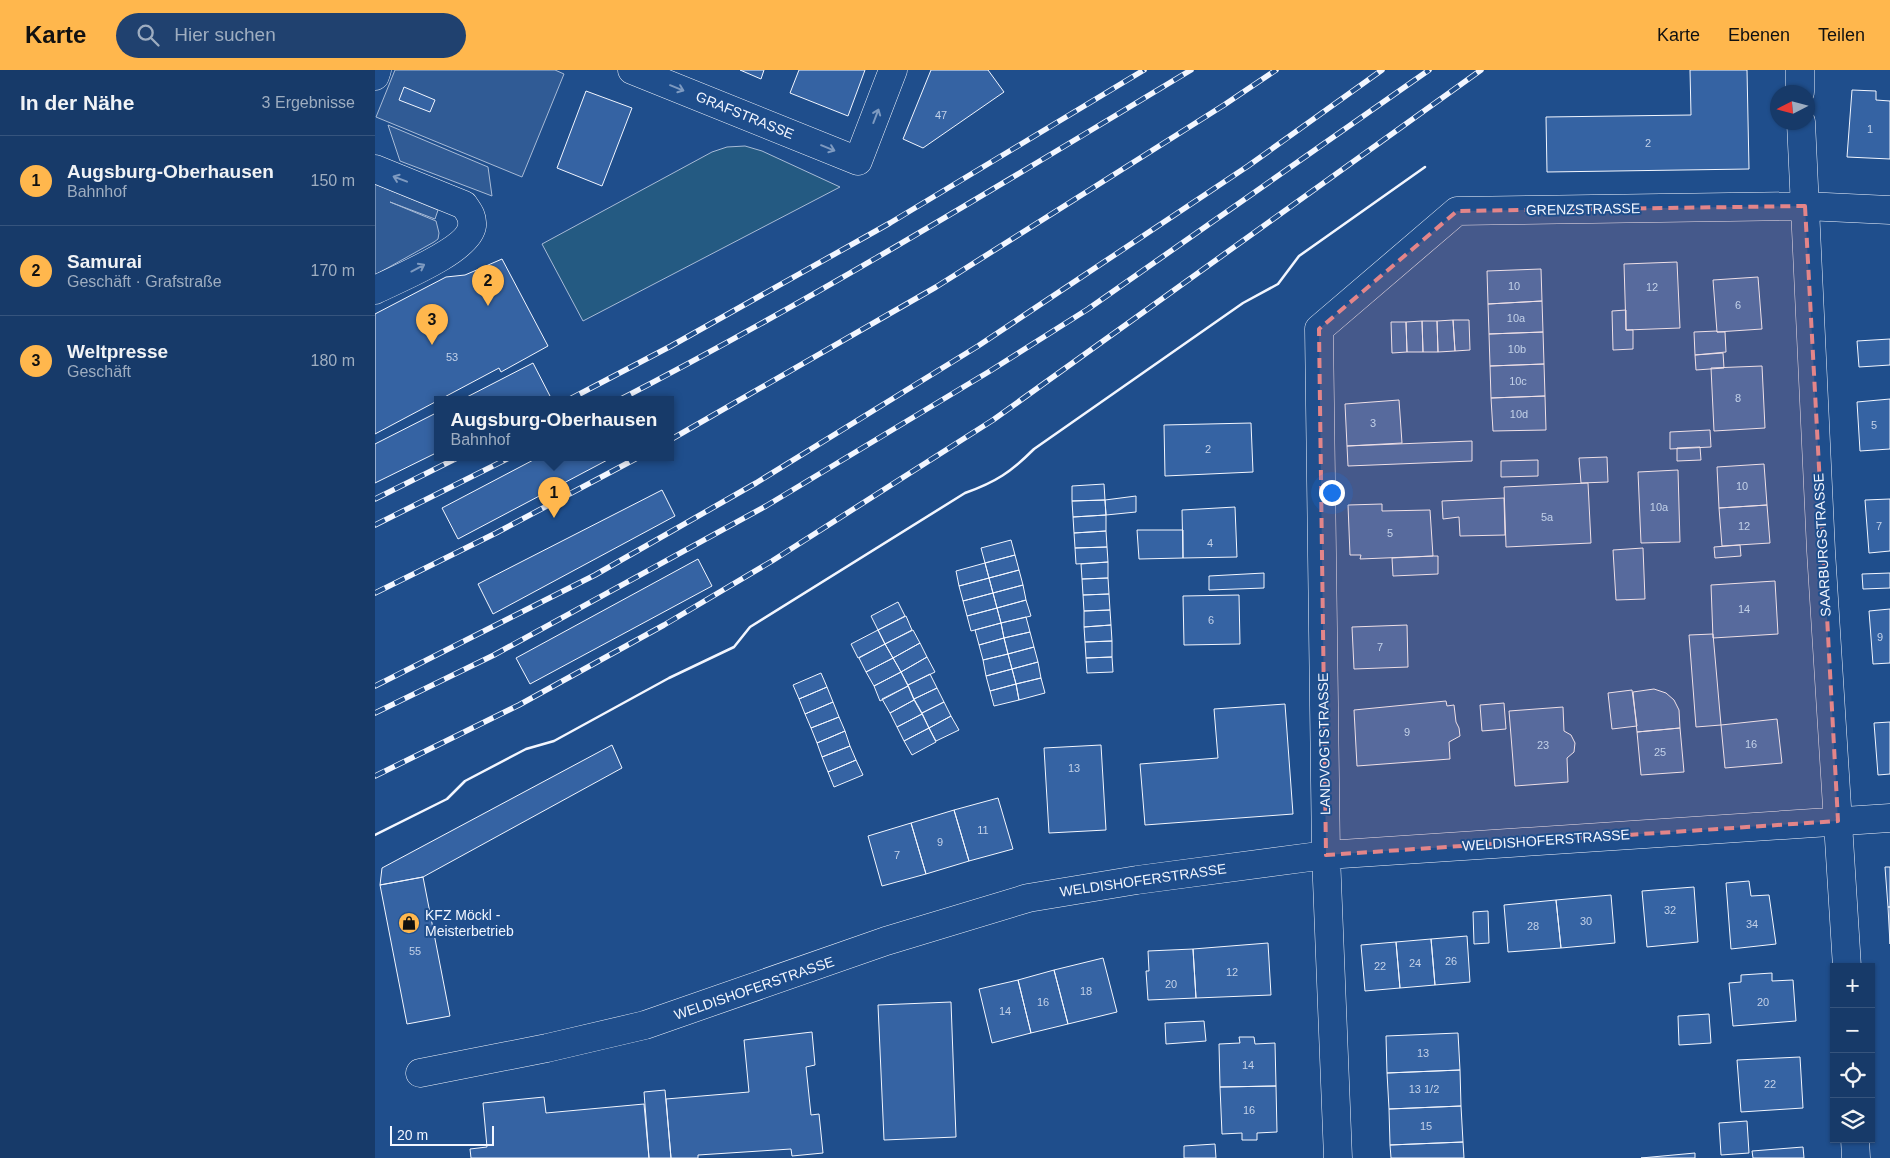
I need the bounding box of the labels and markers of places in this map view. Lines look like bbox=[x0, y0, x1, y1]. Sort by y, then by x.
pin: 2 bbox=[472, 265, 504, 306]
pin: 3 bbox=[416, 304, 448, 345]
pin: 1 bbox=[538, 477, 570, 518]
place label: KFZ Möckl - Meisterbetrieb bbox=[425, 907, 514, 939]
shop icon: KFZ Möckl - Meisterbetrieb bbox=[397, 911, 421, 935]

